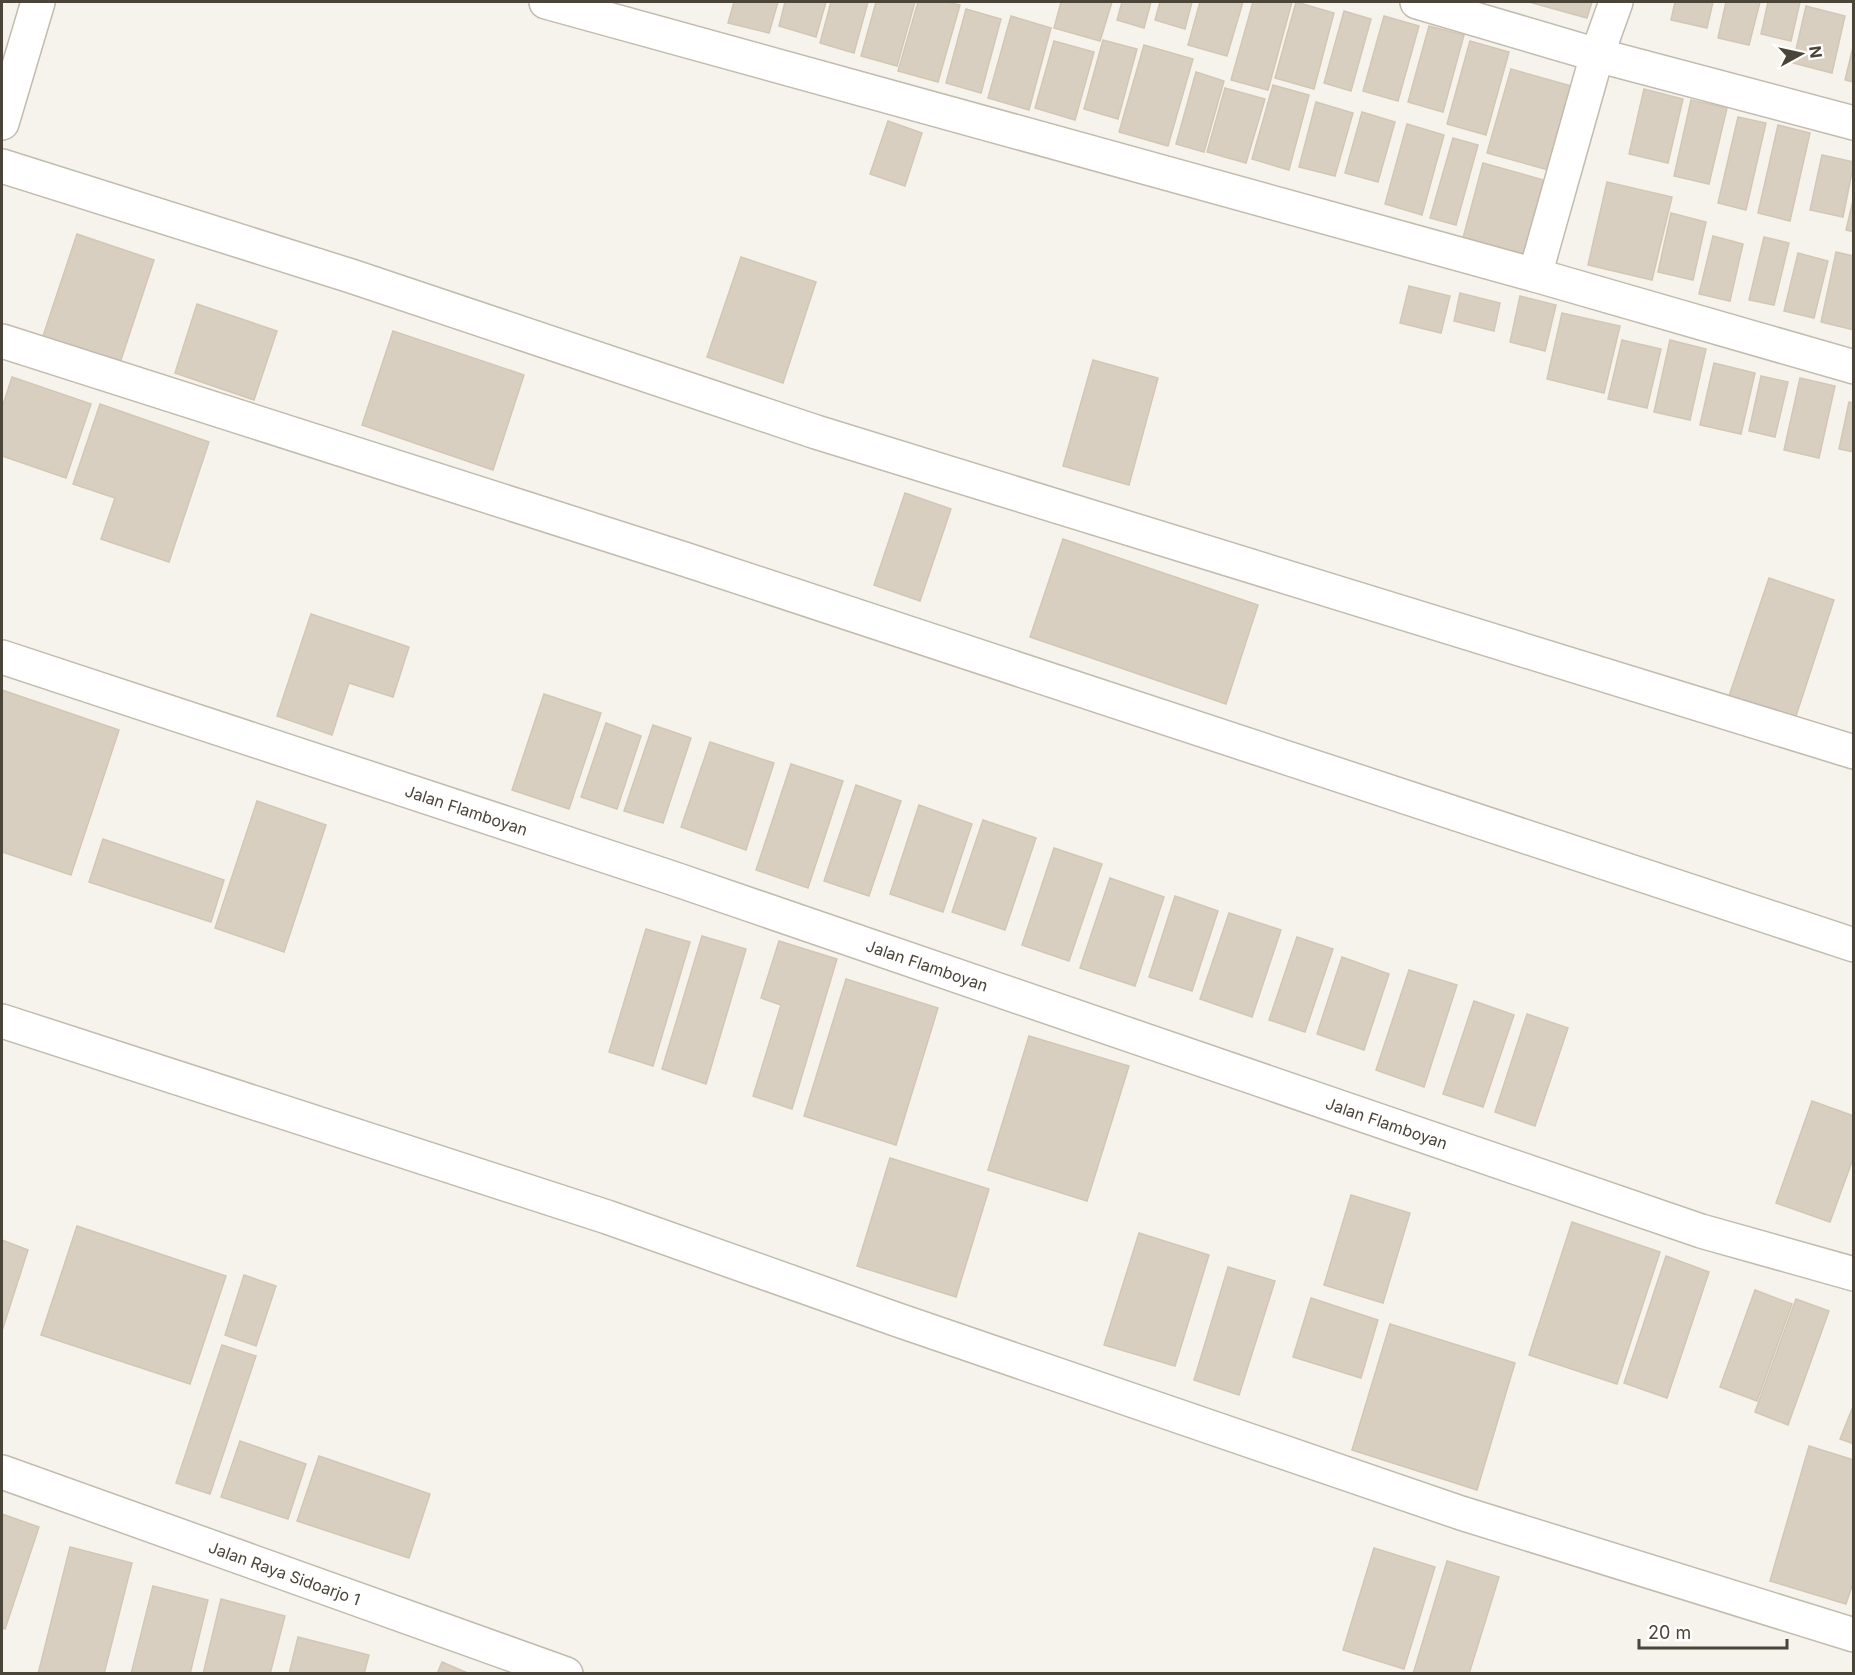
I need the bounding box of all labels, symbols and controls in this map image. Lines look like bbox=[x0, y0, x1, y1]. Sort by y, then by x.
north arrow bbox=[1771, 24, 1831, 84]
text: N bbox=[1805, 44, 1827, 59]
street label: Jalan Flamboyan bbox=[403, 781, 530, 840]
street label: Jalan Flamboyan bbox=[863, 935, 991, 996]
street label: Jalan Flamboyan bbox=[1323, 1093, 1450, 1153]
street label: Jalan Raya Sidoarjo 1 bbox=[206, 1537, 363, 1610]
scale bar bbox=[1639, 1612, 1788, 1650]
text: 20 m bbox=[1648, 1622, 1691, 1643]

